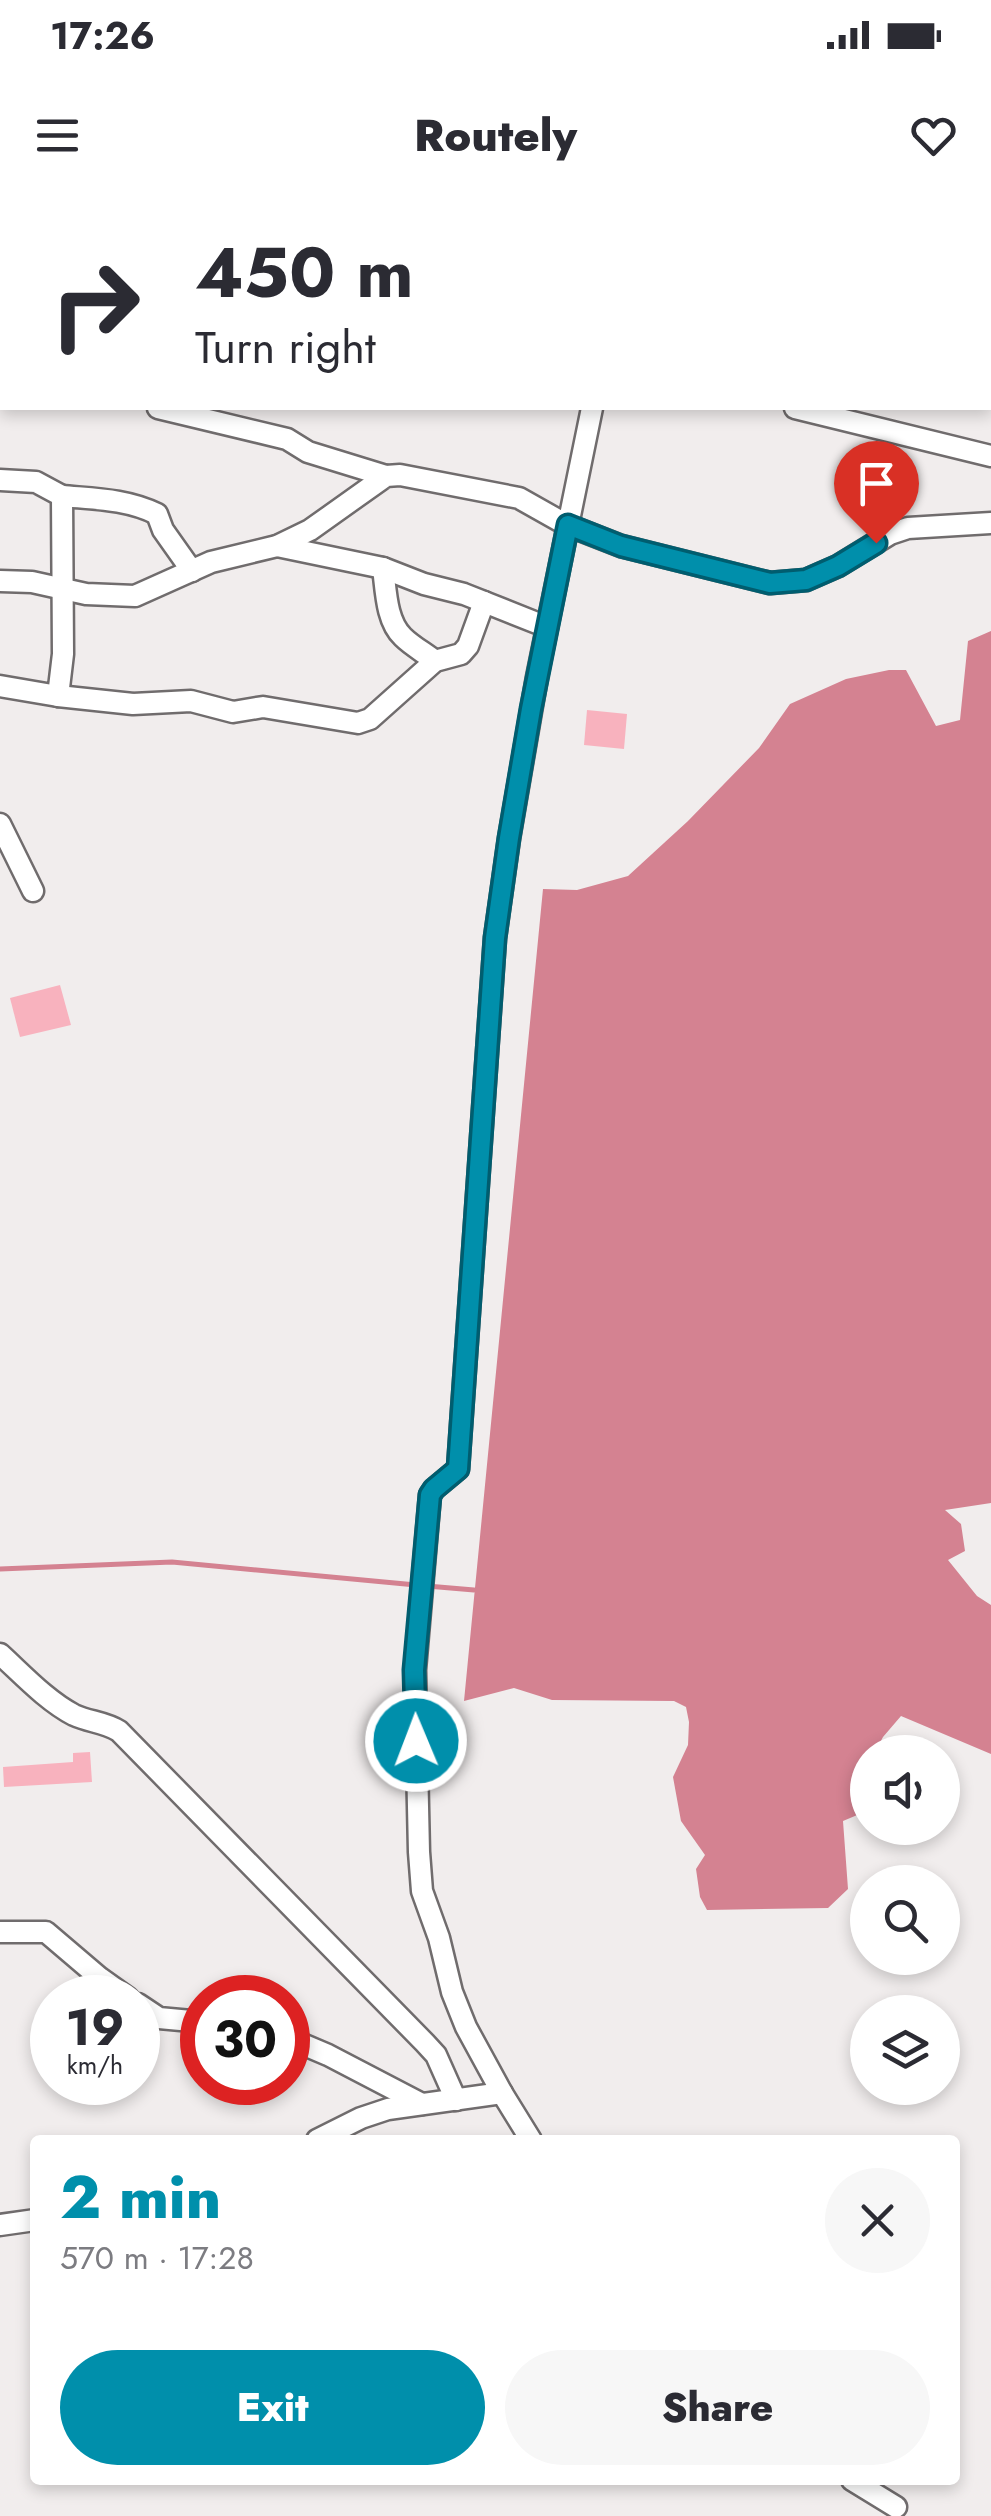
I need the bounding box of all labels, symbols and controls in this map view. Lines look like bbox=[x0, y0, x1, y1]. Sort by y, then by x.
text: 17:26 bbox=[50, 8, 155, 63]
text: Routely bbox=[414, 103, 577, 168]
icon: menu bbox=[30, 108, 85, 163]
icon: heart bbox=[906, 108, 961, 163]
text: 450 m bbox=[195, 222, 414, 323]
icon: right bbox=[30, 240, 160, 370]
text: Turn right bbox=[195, 315, 376, 380]
pin bbox=[834, 441, 919, 544]
icon: arrive bbox=[849, 456, 904, 511]
position arrow bbox=[364, 1689, 468, 1793]
map controls bbox=[850, 1735, 960, 2105]
button: sound bbox=[850, 1735, 960, 1845]
button: search bbox=[850, 1865, 960, 1975]
speed limit sign: 30 bbox=[180, 1975, 310, 2105]
text: 19 bbox=[66, 1991, 124, 2064]
button: layers bbox=[850, 1995, 960, 2105]
text: km/h bbox=[67, 2047, 123, 2083]
text: 2 min bbox=[60, 2154, 221, 2241]
button: close bbox=[825, 2168, 930, 2273]
text: 570 m · 17:28 bbox=[60, 2235, 254, 2281]
button: Exit bbox=[60, 2350, 485, 2465]
button: Share bbox=[505, 2350, 930, 2465]

